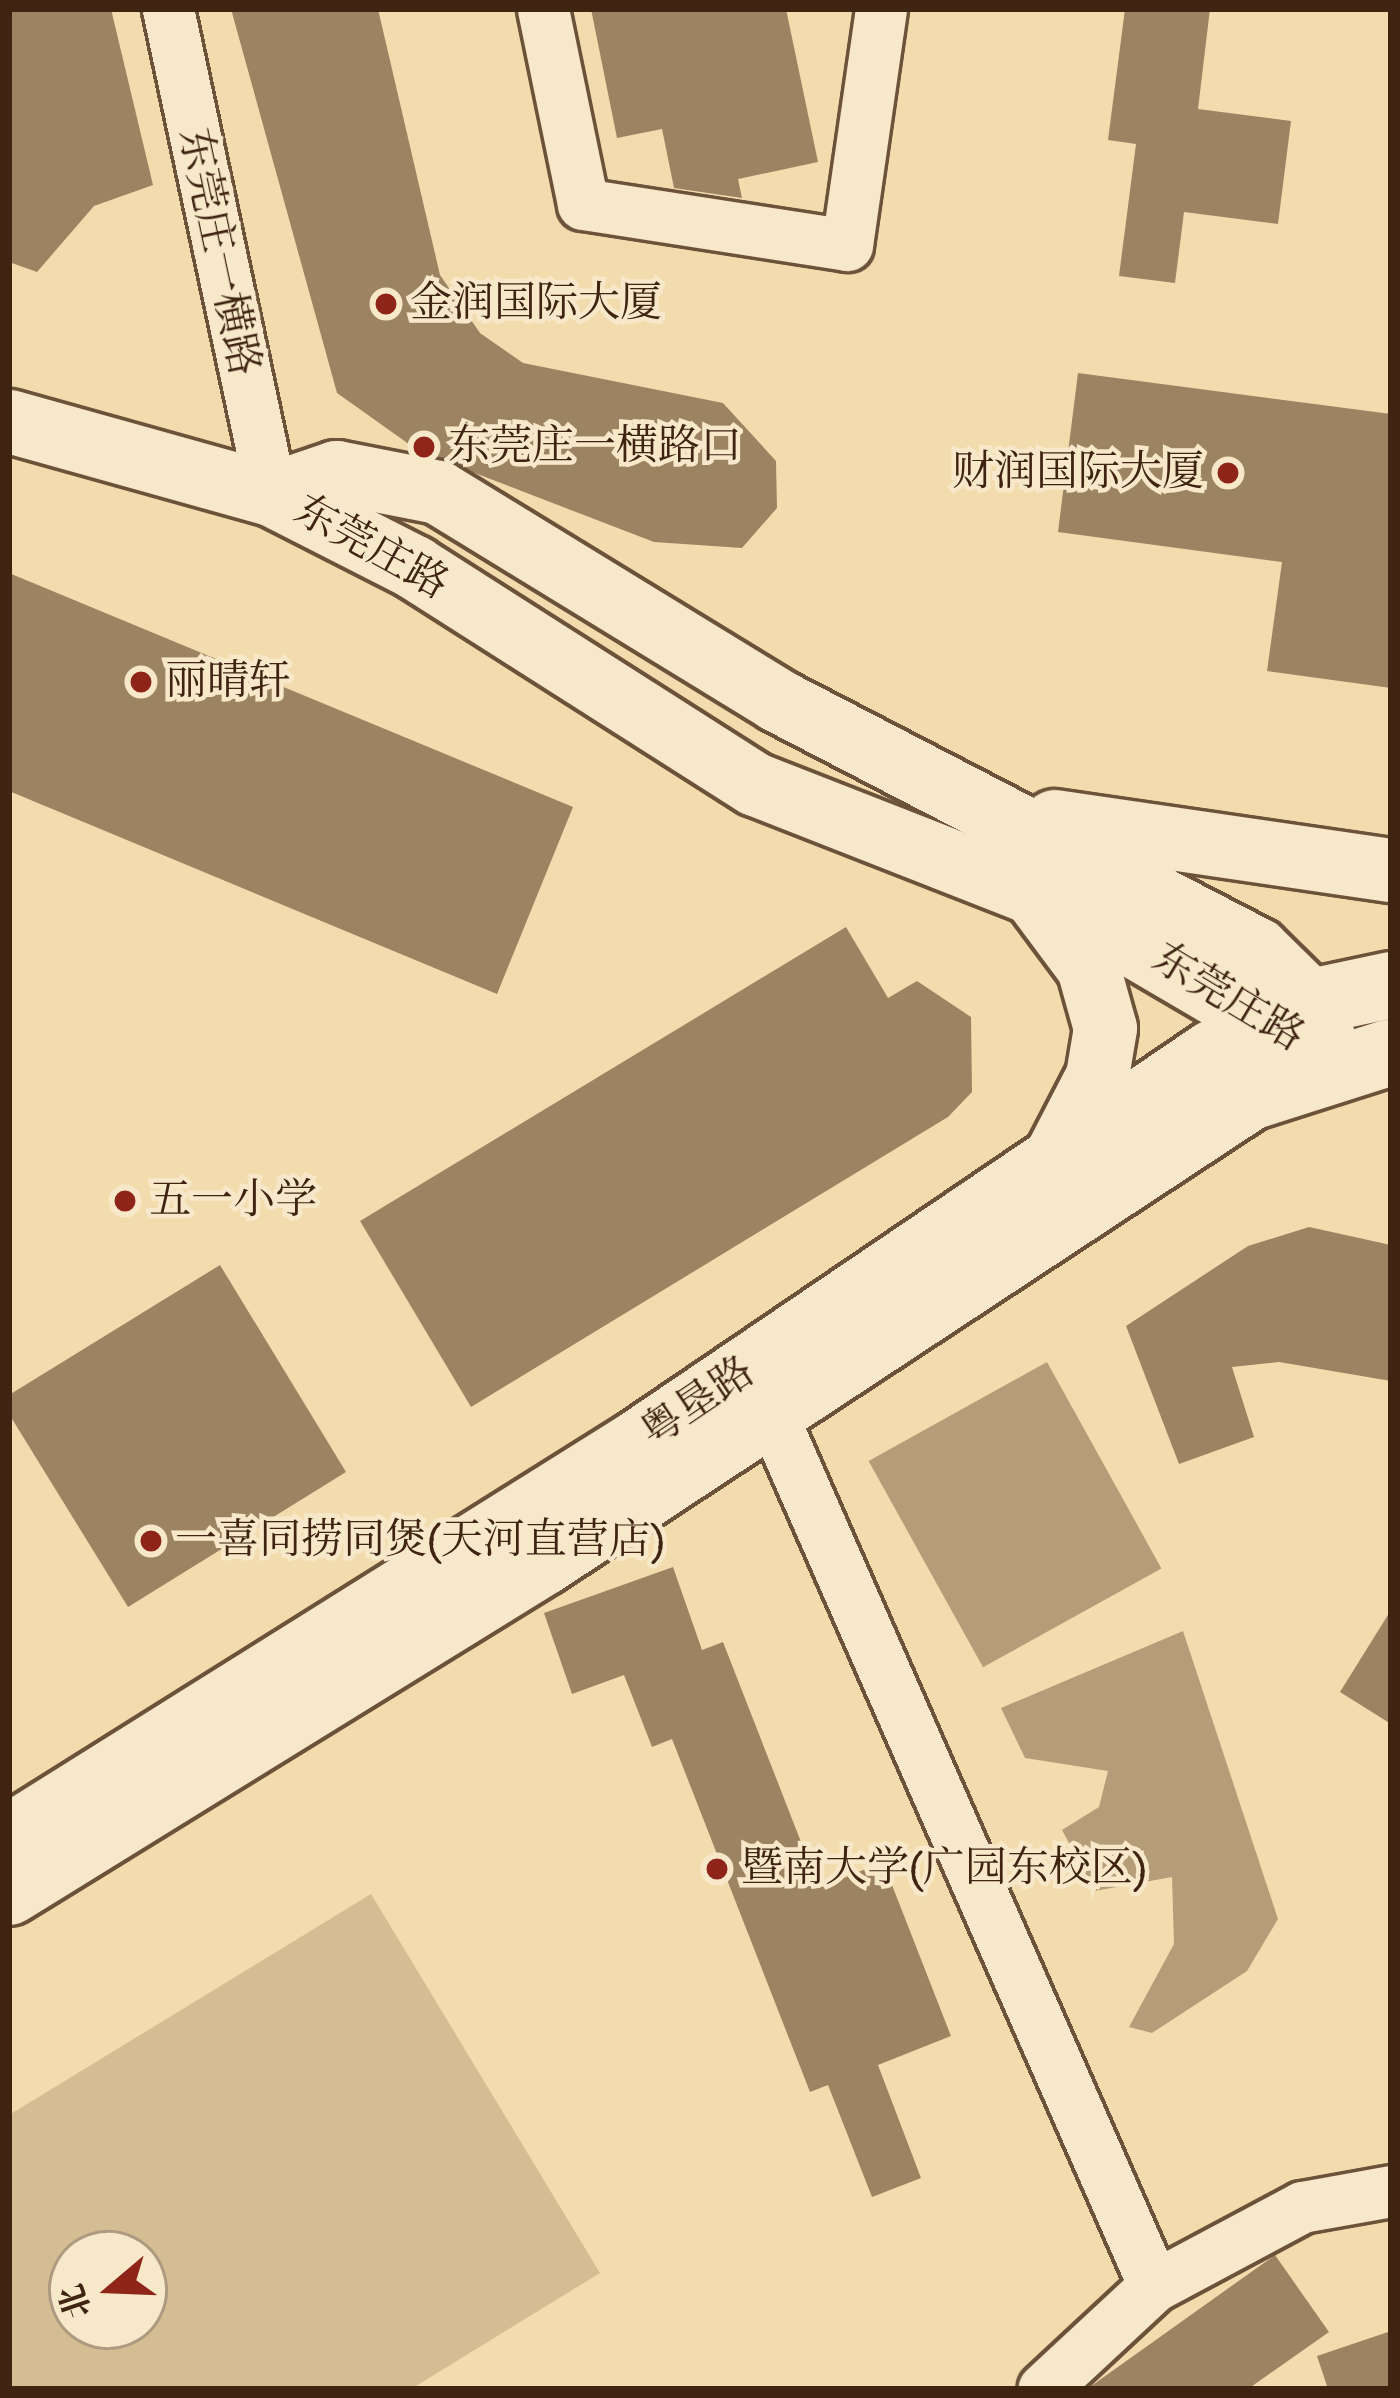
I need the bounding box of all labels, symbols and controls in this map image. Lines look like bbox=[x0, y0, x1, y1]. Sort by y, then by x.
street label: 东莞庄一横路 bbox=[167, 124, 269, 380]
place label: 金润国际大厦 bbox=[410, 279, 662, 329]
marker: 金润国际大厦 bbox=[373, 291, 399, 317]
place label: 东莞庄一横路口 bbox=[448, 422, 742, 472]
marker: 东莞庄一横路口 bbox=[411, 434, 437, 460]
place label: 财润国际大厦 bbox=[952, 448, 1204, 498]
marker: 财润国际大厦 bbox=[1215, 460, 1241, 486]
street label: 东莞庄路 bbox=[285, 485, 457, 611]
place label: 丽晴轩 bbox=[165, 657, 291, 707]
marker: 丽晴轩 bbox=[128, 669, 154, 695]
street label: 东莞庄路 bbox=[1143, 933, 1313, 1063]
place label: 五一小学 bbox=[149, 1176, 317, 1226]
marker: 五一小学 bbox=[112, 1188, 138, 1214]
street label: 粤垦路 bbox=[632, 1347, 764, 1459]
place label: 一喜同捞同煲(天河直营店) bbox=[175, 1516, 665, 1566]
marker: 一喜同捞同煲(天河直营店) bbox=[138, 1528, 164, 1554]
place label: 暨南大学(广园东校区) bbox=[741, 1844, 1147, 1894]
marker: 暨南大学(广园东校区) bbox=[704, 1856, 730, 1882]
north arrow bbox=[48, 2230, 168, 2350]
text: 北 bbox=[52, 2279, 101, 2323]

